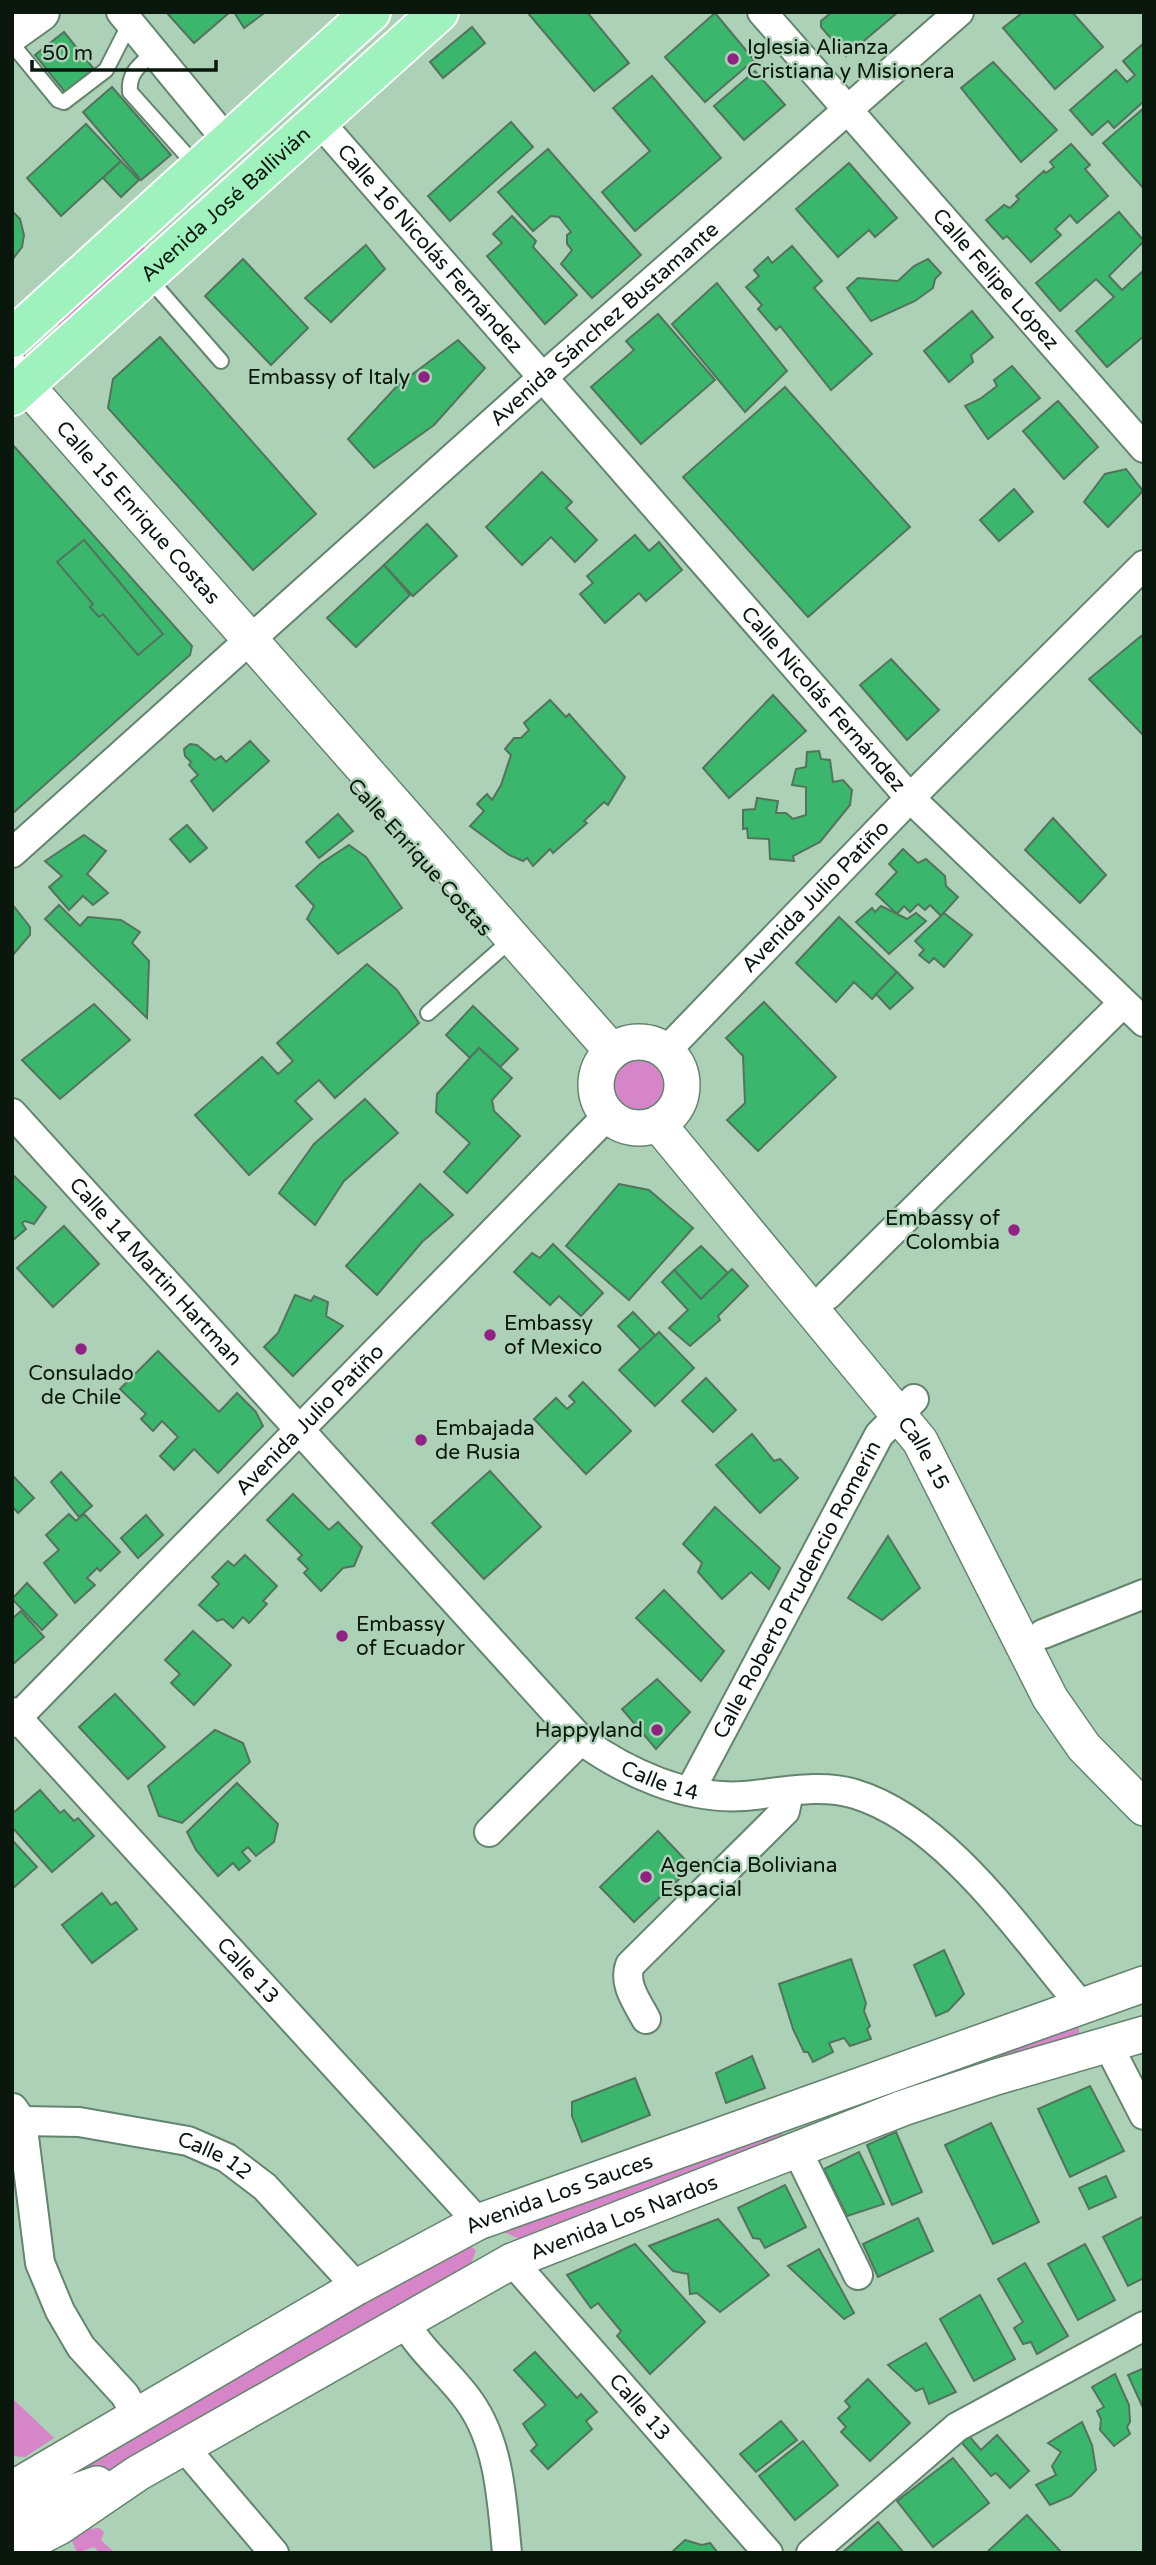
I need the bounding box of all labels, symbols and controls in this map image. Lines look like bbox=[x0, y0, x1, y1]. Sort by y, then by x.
scale bar bbox=[32, 28, 215, 72]
place label: Iglesia Alianza Cristiana y Misionera bbox=[747, 35, 954, 84]
text: 50 m bbox=[42, 41, 93, 66]
marker: Iglesia Alianza Cristiana y Misionera bbox=[725, 51, 741, 67]
street label: Avenida José Ballivián bbox=[136, 122, 316, 287]
street label: Calle 16 Nicolás Fernández bbox=[332, 139, 528, 359]
street label: Calle Felipe López bbox=[927, 204, 1064, 355]
street label: Avenida Sánchez Bustamante bbox=[485, 217, 724, 431]
place label: Embassy of Italy bbox=[247, 365, 410, 390]
marker: Embassy of Italy bbox=[416, 369, 432, 385]
street label: Calle 15 Enrique Costas bbox=[50, 416, 225, 610]
street label: Calle Nicolás Fernández bbox=[736, 602, 911, 797]
street label: Calle Enrique Costas bbox=[342, 773, 497, 941]
street label: Avenida Julio Patiño bbox=[737, 815, 895, 978]
street label: Calle 14 Martin Hartman bbox=[64, 1173, 247, 1371]
place label: Embassy of Colombia bbox=[885, 1206, 1000, 1255]
marker: Embassy of Colombia bbox=[1006, 1222, 1022, 1238]
place label: Embassy of Mexico bbox=[504, 1311, 602, 1360]
marker: Embassy of Mexico bbox=[482, 1327, 498, 1343]
street label: Avenida Julio Patiño bbox=[230, 1339, 389, 1501]
marker: Consulado de Chile bbox=[73, 1341, 89, 1357]
place label: Consulado de Chile bbox=[28, 1361, 134, 1410]
street label: Calle 15 bbox=[892, 1412, 954, 1494]
place label: Embajada de Rusia bbox=[435, 1416, 535, 1465]
marker: Embajada de Rusia bbox=[413, 1432, 429, 1448]
street label: Calle Roberto Prudencio Romerin bbox=[708, 1437, 887, 1743]
place label: Embassy of Ecuador bbox=[356, 1612, 465, 1661]
marker: Embassy of Ecuador bbox=[334, 1628, 350, 1644]
place label: Happyland bbox=[535, 1718, 643, 1743]
marker: Happyland bbox=[649, 1722, 665, 1738]
street label: Calle 14 bbox=[617, 1755, 701, 1806]
place label: Agencia Boliviana Espacial bbox=[660, 1853, 837, 1902]
marker: Agencia Boliviana Espacial bbox=[638, 1869, 654, 1885]
street label: Calle 13 bbox=[211, 1933, 284, 2009]
street label: Calle 12 bbox=[176, 2127, 257, 2185]
street label: Avenida Los Sauces bbox=[461, 2149, 656, 2240]
street label: Avenida Los Nardos bbox=[527, 2170, 721, 2266]
street label: Calle 13 bbox=[604, 2369, 676, 2446]

